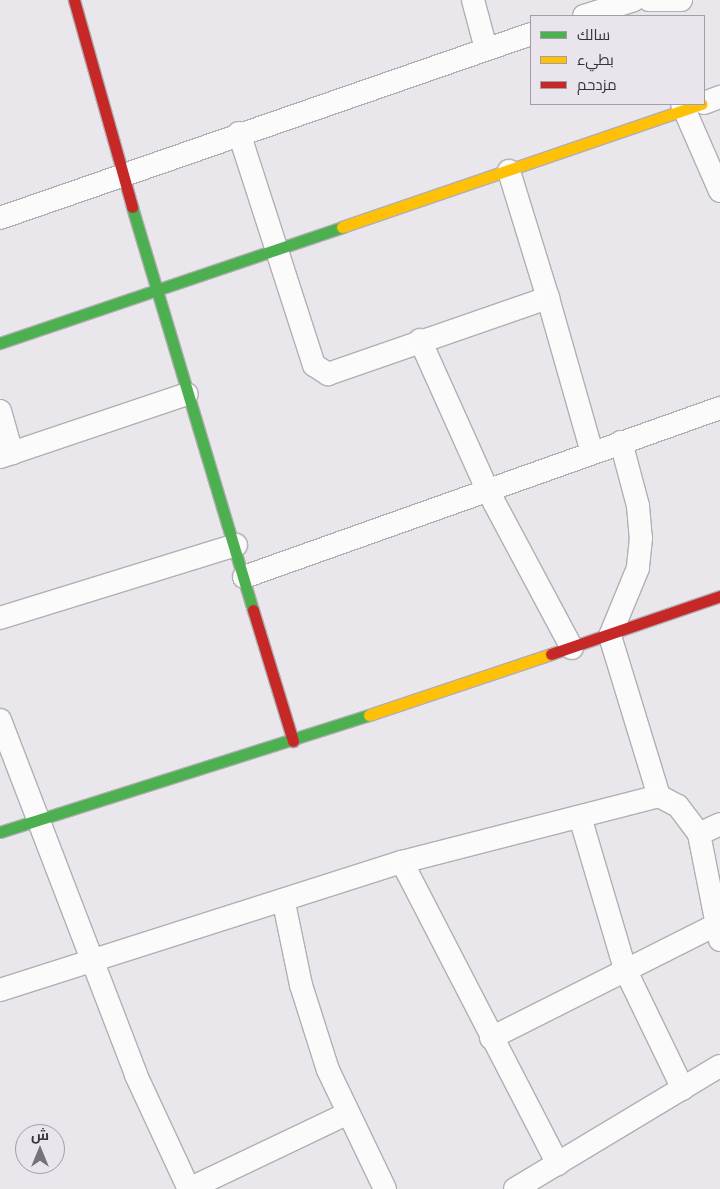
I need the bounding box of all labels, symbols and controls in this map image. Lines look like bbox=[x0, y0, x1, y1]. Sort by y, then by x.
legend bbox=[530, 15, 705, 105]
text: سالك bbox=[577, 26, 610, 44]
text: بطيء bbox=[577, 51, 614, 69]
text: مزدحم bbox=[577, 76, 617, 94]
north arrow bbox=[15, 1124, 65, 1174]
text: ش bbox=[31, 1126, 49, 1144]

